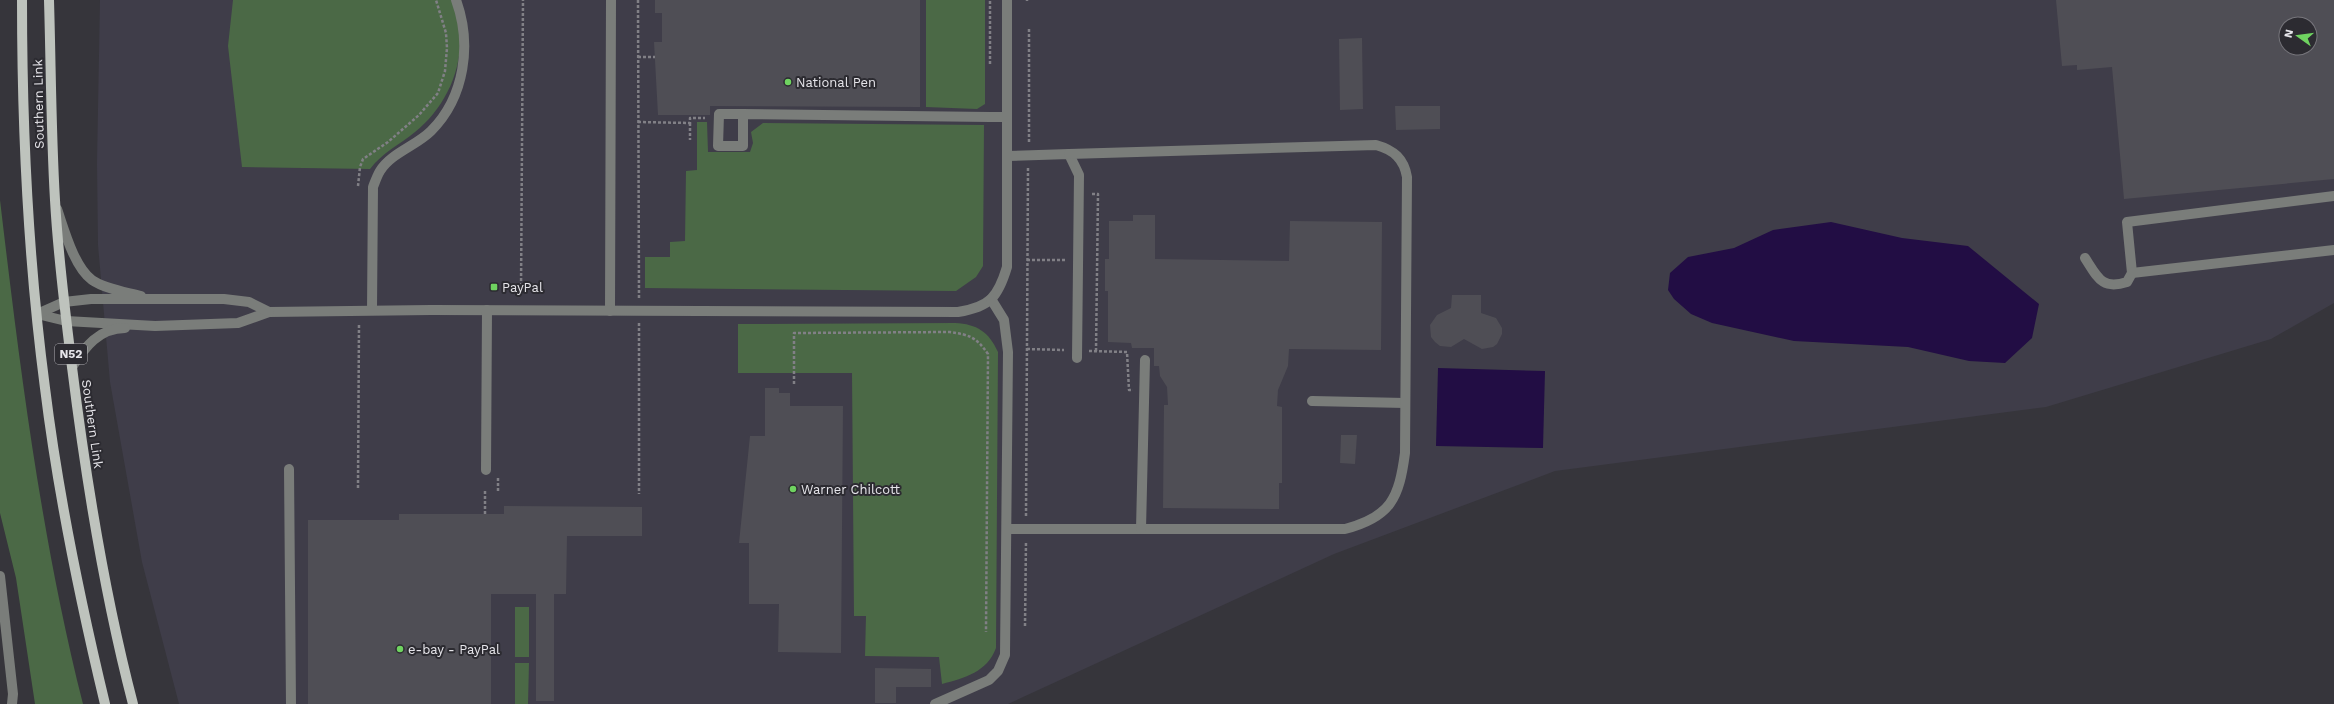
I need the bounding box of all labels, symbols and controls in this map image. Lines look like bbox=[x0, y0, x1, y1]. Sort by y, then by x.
north arrow bbox=[2278, 16, 2318, 56]
text: N bbox=[2281, 28, 2296, 39]
street label: Southern Link bbox=[30, 58, 47, 149]
place label: National Pen bbox=[796, 75, 876, 90]
marker: National Pen bbox=[783, 77, 793, 87]
place label: PayPal bbox=[502, 280, 543, 295]
marker: PayPal bbox=[489, 282, 499, 292]
road number: N52 bbox=[55, 344, 87, 364]
street label: Southern Link bbox=[79, 379, 106, 470]
place label: Warner Chilcott bbox=[801, 482, 901, 497]
marker: Warner Chilcott bbox=[788, 484, 798, 494]
place label: e-bay - PayPal bbox=[408, 642, 500, 657]
marker: e-bay - PayPal bbox=[395, 644, 405, 654]

